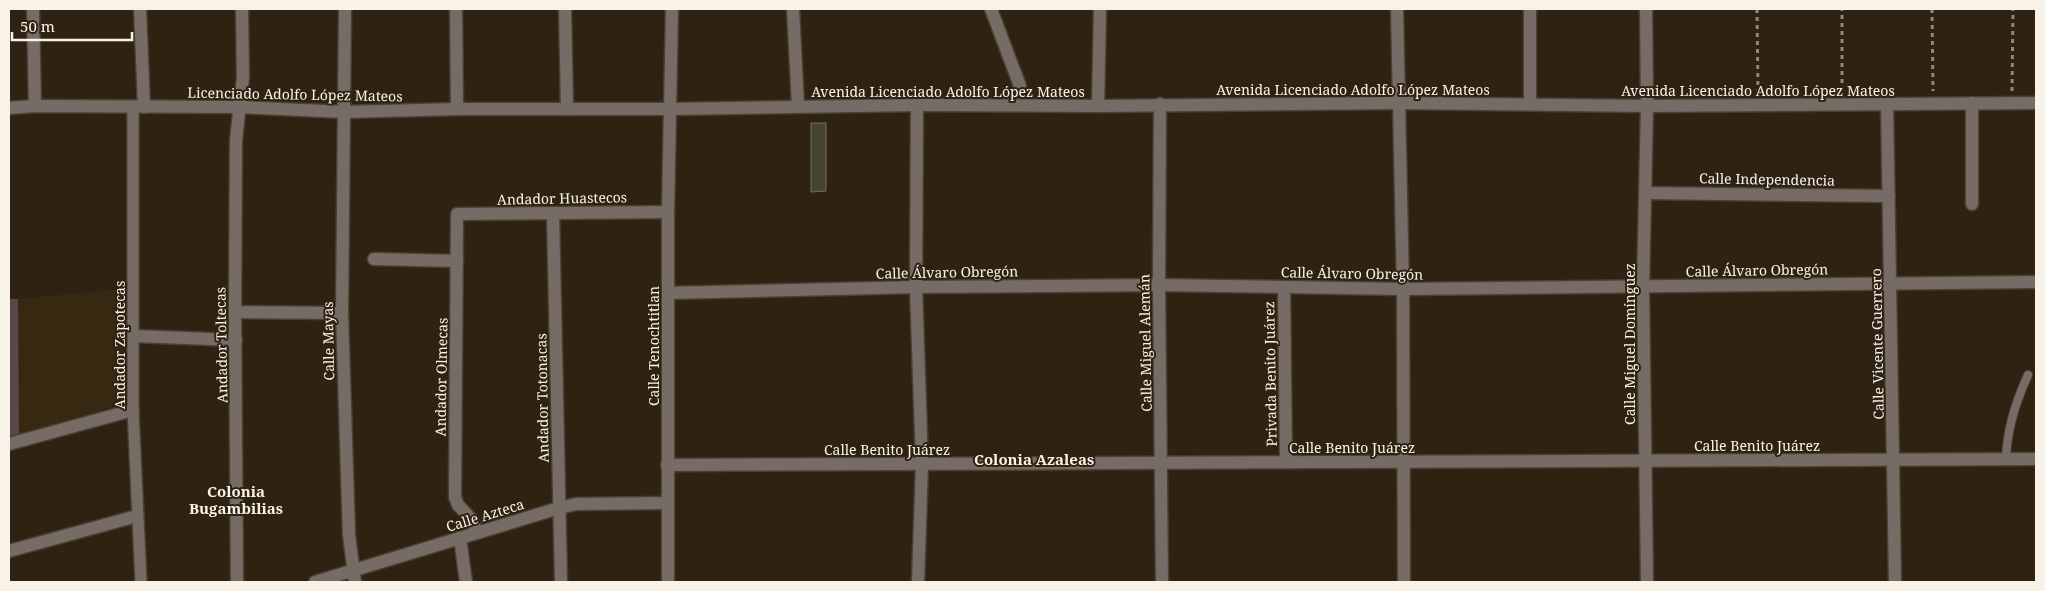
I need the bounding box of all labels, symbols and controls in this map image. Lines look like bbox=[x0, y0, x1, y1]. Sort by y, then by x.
scale bar bbox=[12, 10, 132, 42]
text: 50 m bbox=[20, 16, 55, 36]
street label: Avenida Licenciado Adolfo López Mateos bbox=[1216, 80, 1490, 99]
street label: Avenida Licenciado Adolfo López Mateos bbox=[1621, 81, 1895, 100]
street label: Avenida Licenciado Adolfo López Mateos bbox=[811, 82, 1085, 101]
street label: Licenciado Adolfo López Mateos bbox=[187, 83, 403, 105]
street label: Calle Independencia bbox=[1699, 168, 1835, 190]
street label: Andador Huastecos bbox=[497, 187, 627, 209]
street label: Calle Álvaro Obregón bbox=[1686, 259, 1828, 281]
street label: Calle Álvaro Obregón bbox=[876, 261, 1018, 283]
street label: Calle Álvaro Obregón bbox=[1281, 262, 1423, 284]
street label: Calle Miguel Domínguez bbox=[1620, 263, 1639, 425]
street label: Calle Vicente Guerrero bbox=[1866, 268, 1888, 420]
street label: Calle Miguel Alemán bbox=[1134, 274, 1156, 412]
street label: Andador Zapotecas bbox=[110, 281, 129, 409]
street label: Calle Tenochtitlan bbox=[644, 286, 663, 406]
street label: Andador Toltecas bbox=[210, 287, 232, 403]
street label: Calle Mayas bbox=[318, 301, 338, 381]
street label: Privada Benito Juárez bbox=[1259, 301, 1281, 447]
street label: Andador Olmecas bbox=[430, 317, 452, 437]
street label: Andador Totonacas bbox=[531, 333, 553, 463]
street label: Calle Benito Juárez bbox=[1694, 436, 1820, 455]
street label: Calle Benito Juárez bbox=[1289, 438, 1415, 457]
street label: Calle Benito Juárez bbox=[824, 440, 950, 459]
district label: Colonia Azaleas bbox=[974, 449, 1094, 469]
district label: Colonia Bugambilias bbox=[189, 481, 283, 518]
street label: Calle Azteca bbox=[444, 494, 526, 536]

